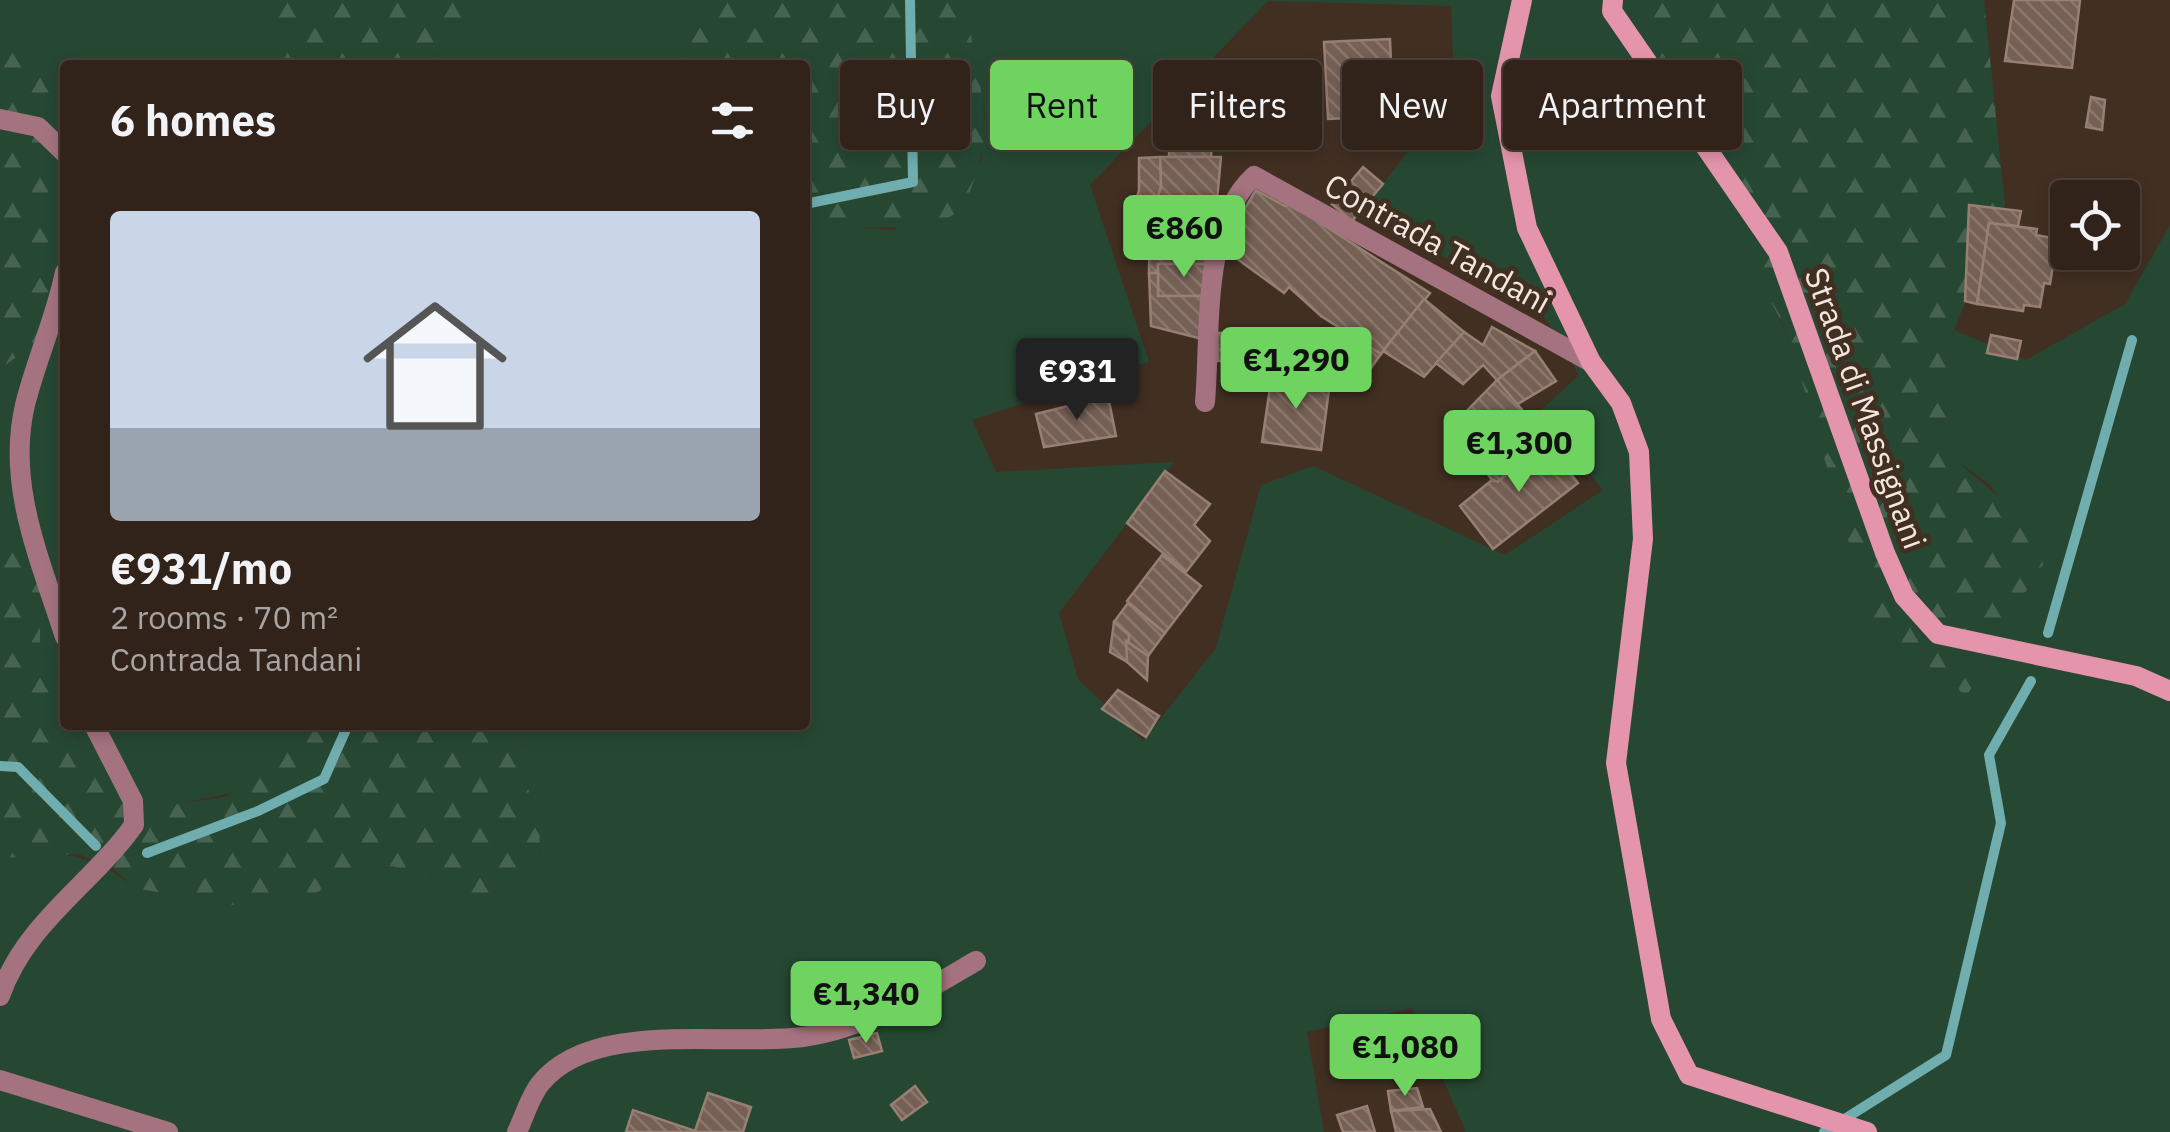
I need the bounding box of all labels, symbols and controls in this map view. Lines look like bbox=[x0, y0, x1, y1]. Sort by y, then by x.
chip: Buy bbox=[840, 60, 970, 150]
chip: Rent bbox=[990, 60, 1133, 150]
chip: Filters bbox=[1153, 60, 1322, 150]
chip: New bbox=[1342, 60, 1483, 150]
chip: Apartment bbox=[1503, 60, 1742, 150]
text: 6 homes bbox=[110, 93, 276, 148]
icon: filters bbox=[705, 93, 760, 148]
street label: Contrada Tandani bbox=[1318, 163, 1558, 323]
map controls bbox=[2050, 180, 2140, 270]
button: locate bbox=[2050, 180, 2140, 270]
pin: €860 bbox=[1125, 195, 1243, 280]
text: €860 bbox=[1145, 206, 1223, 248]
street label: Strada di Massignani bbox=[1796, 262, 1936, 554]
icon: home bbox=[345, 276, 525, 456]
pin: €1,290 bbox=[1215, 327, 1377, 412]
pin: €931 bbox=[1018, 338, 1136, 423]
text: €1,290 bbox=[1243, 338, 1349, 380]
text: €931 bbox=[1038, 349, 1116, 391]
pin: €1,300 bbox=[1438, 410, 1600, 495]
text: €1,300 bbox=[1466, 421, 1572, 463]
text: €931/mo bbox=[110, 541, 292, 596]
text: 2 rooms · 70 m² bbox=[110, 596, 338, 638]
text: Contrada Tandani bbox=[110, 638, 362, 680]
pin: €1,340 bbox=[785, 961, 947, 1046]
text: €1,340 bbox=[813, 972, 919, 1014]
pin: €1,080 bbox=[1324, 1014, 1486, 1099]
text: €1,080 bbox=[1352, 1025, 1458, 1067]

